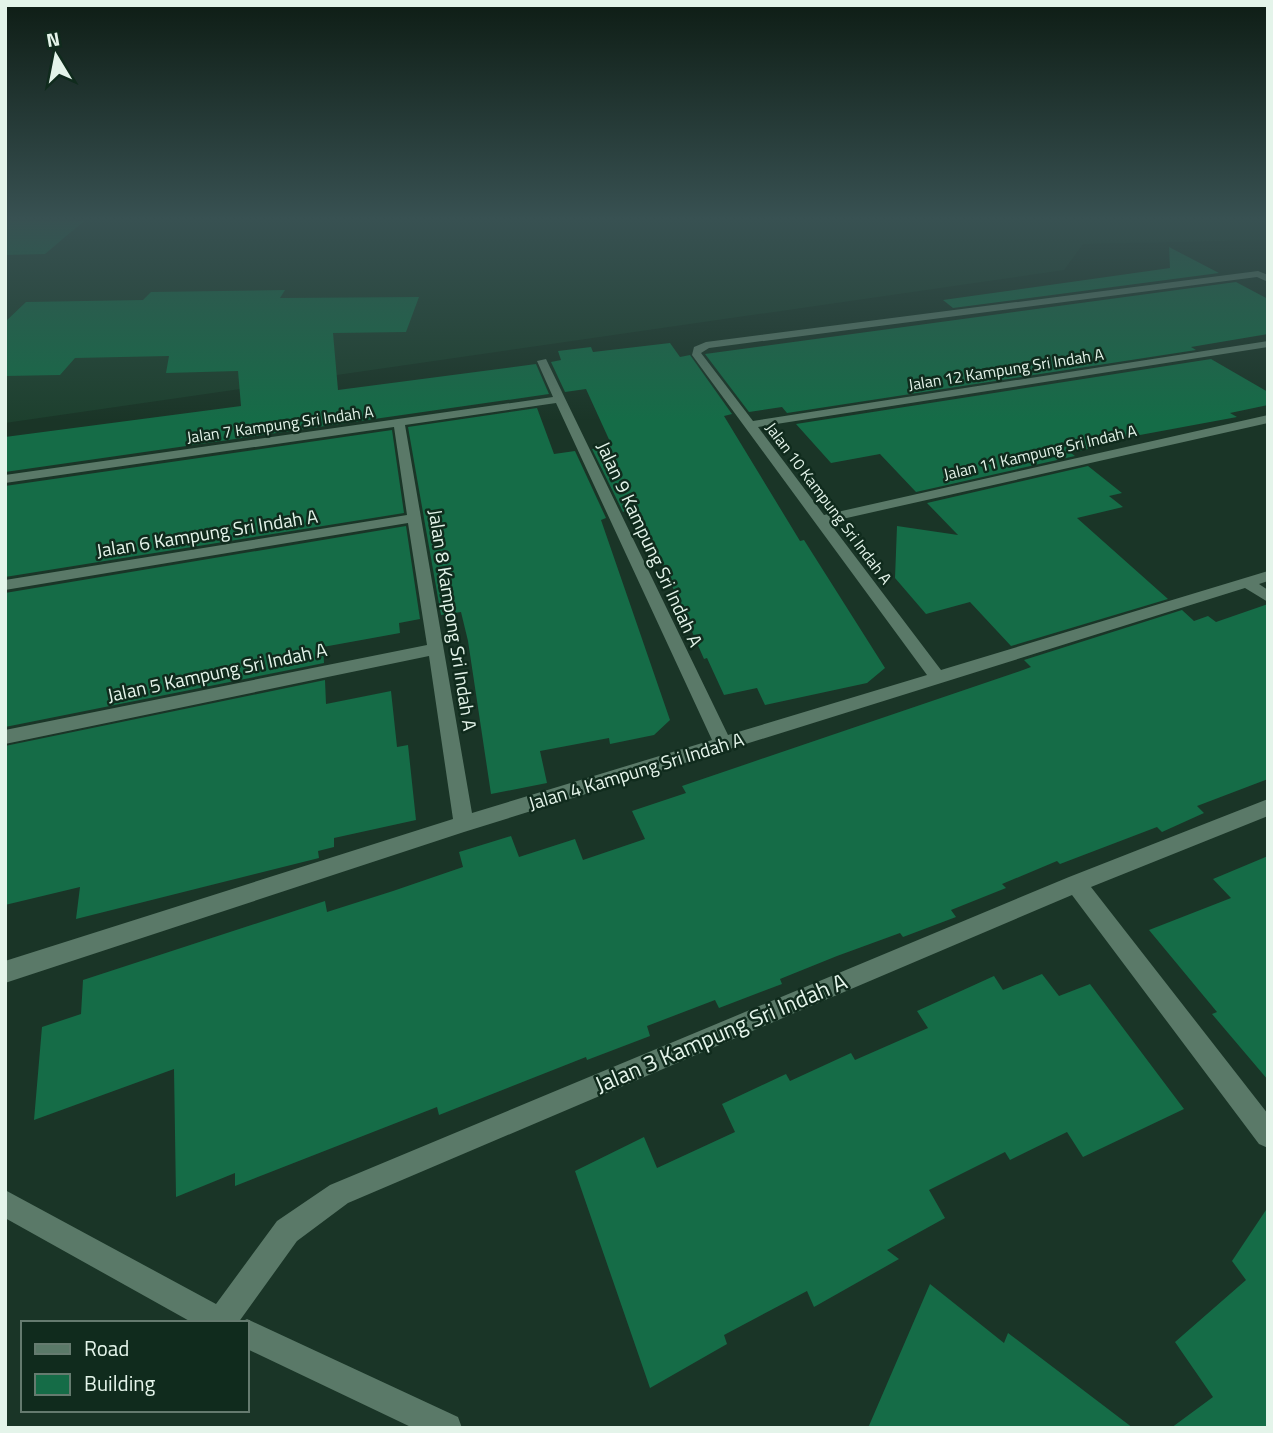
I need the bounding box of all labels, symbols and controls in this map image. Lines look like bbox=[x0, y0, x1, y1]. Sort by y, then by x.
north arrow bbox=[21, 21, 91, 91]
text: N bbox=[44, 23, 62, 54]
street label: Jalan 12 Kampung Sri Indah A bbox=[907, 342, 1106, 396]
street label: Jalan 7 Kampung Sri Indah A bbox=[185, 399, 376, 449]
street label: Jalan 10 Kampung Sri Indah A bbox=[760, 417, 898, 589]
street label: Jalan 11 Kampung Sri Indah A bbox=[941, 418, 1139, 486]
street label: Jalan 9 Kampung Sri Indah A bbox=[590, 436, 711, 651]
street label: Jalan 6 Kampung Sri Indah A bbox=[94, 501, 320, 564]
street label: Jalan 8 Kampong Sri Indah A bbox=[422, 507, 485, 733]
street label: Jalan 5 Kampung Sri Indah A bbox=[104, 634, 329, 709]
street label: Jalan 4 Kampung Sri Indah A bbox=[525, 724, 747, 817]
street label: Jalan 3 Kampung Sri Indah A bbox=[589, 963, 853, 1102]
legend bbox=[21, 1321, 248, 1412]
text: Road bbox=[84, 1332, 129, 1364]
text: Building bbox=[84, 1367, 156, 1399]

